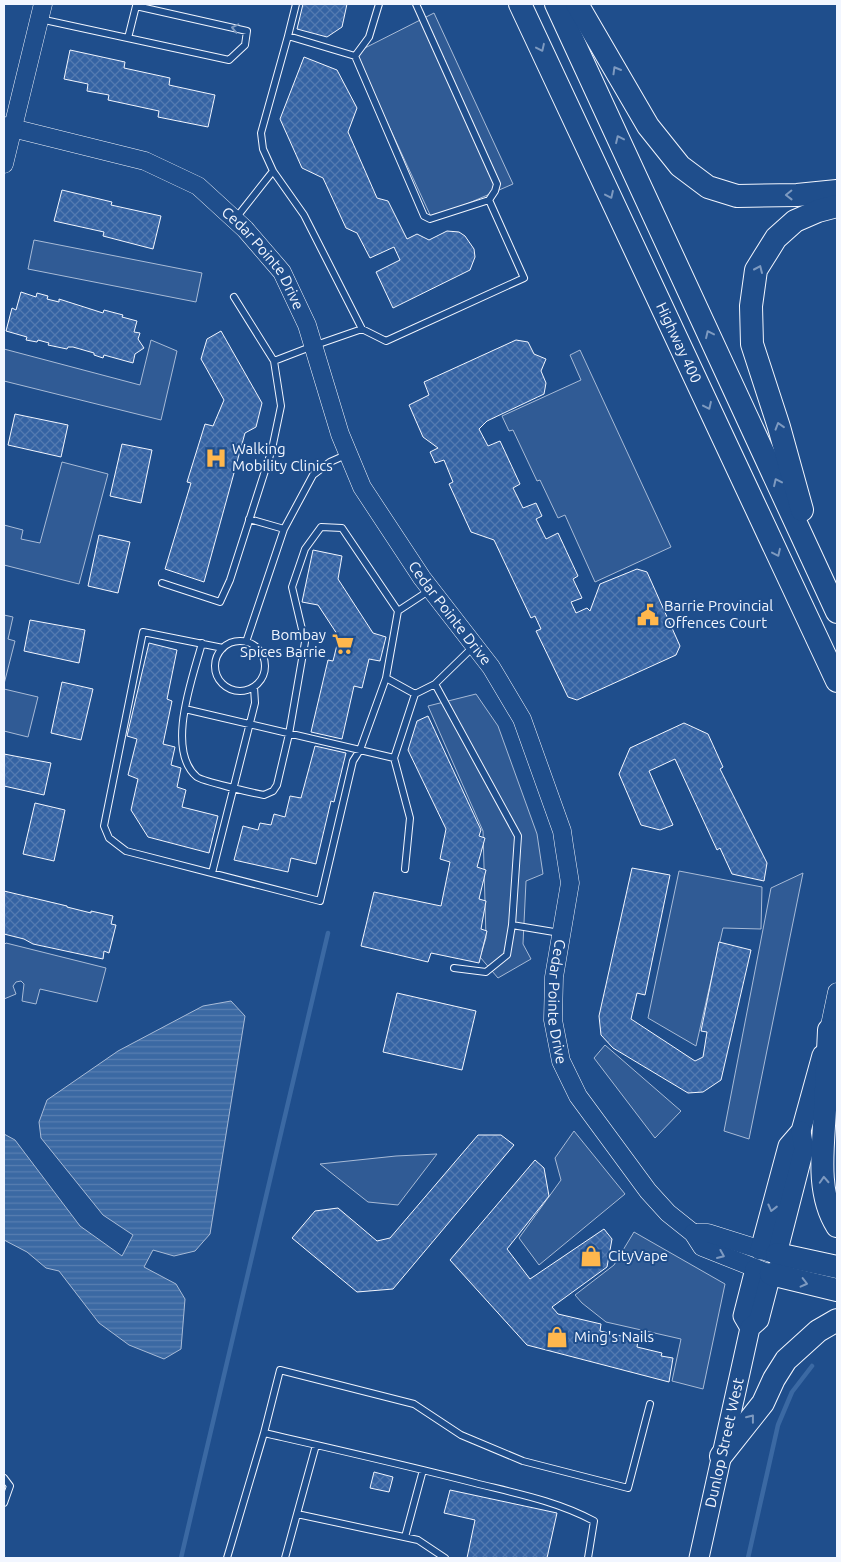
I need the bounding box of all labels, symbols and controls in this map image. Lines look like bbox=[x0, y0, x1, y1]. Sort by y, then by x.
one-way arrow bbox=[230, 23, 239, 34]
one-way arrow bbox=[535, 43, 545, 52]
one-way arrow bbox=[612, 67, 622, 76]
one-way arrow bbox=[614, 135, 625, 144]
one-way arrow bbox=[604, 190, 614, 199]
one-way arrow bbox=[784, 190, 792, 200]
street label: Cedar Pointe Drive bbox=[219, 203, 307, 312]
one-way arrow bbox=[752, 265, 763, 274]
street label: Highway 400 bbox=[653, 300, 705, 385]
one-way arrow bbox=[705, 331, 715, 340]
one-way arrow bbox=[702, 400, 712, 409]
one-way arrow bbox=[774, 422, 784, 430]
place label: Walking Mobility Clinics bbox=[232, 440, 333, 474]
hospital icon: Walking Mobility Clinics bbox=[203, 445, 229, 471]
one-way arrow bbox=[773, 478, 783, 487]
one-way arrow bbox=[771, 548, 782, 557]
street label: Cedar Pointe Drive bbox=[405, 558, 495, 668]
place label: Barrie Provincial Offences Court bbox=[664, 597, 773, 631]
public building icon: Barrie Provincial Offences Court bbox=[635, 602, 661, 628]
place label: Bombay Spices Barrie bbox=[240, 626, 326, 660]
supermarket icon: Bombay Spices Barrie bbox=[330, 631, 356, 657]
street label: Cedar Pointe Drive bbox=[545, 938, 570, 1065]
one-way arrow bbox=[818, 1176, 829, 1184]
one-way arrow bbox=[767, 1203, 778, 1212]
shop icon: CityVape bbox=[578, 1243, 604, 1269]
place label: CityVape bbox=[608, 1247, 668, 1264]
one-way arrow bbox=[716, 1249, 725, 1259]
one-way arrow bbox=[800, 1277, 808, 1287]
shop icon: Ming's Nails bbox=[544, 1324, 570, 1350]
place label: Ming's Nails bbox=[574, 1328, 654, 1345]
street label: Dunlop Street West bbox=[701, 1376, 747, 1509]
one-way arrow bbox=[746, 1415, 754, 1424]

